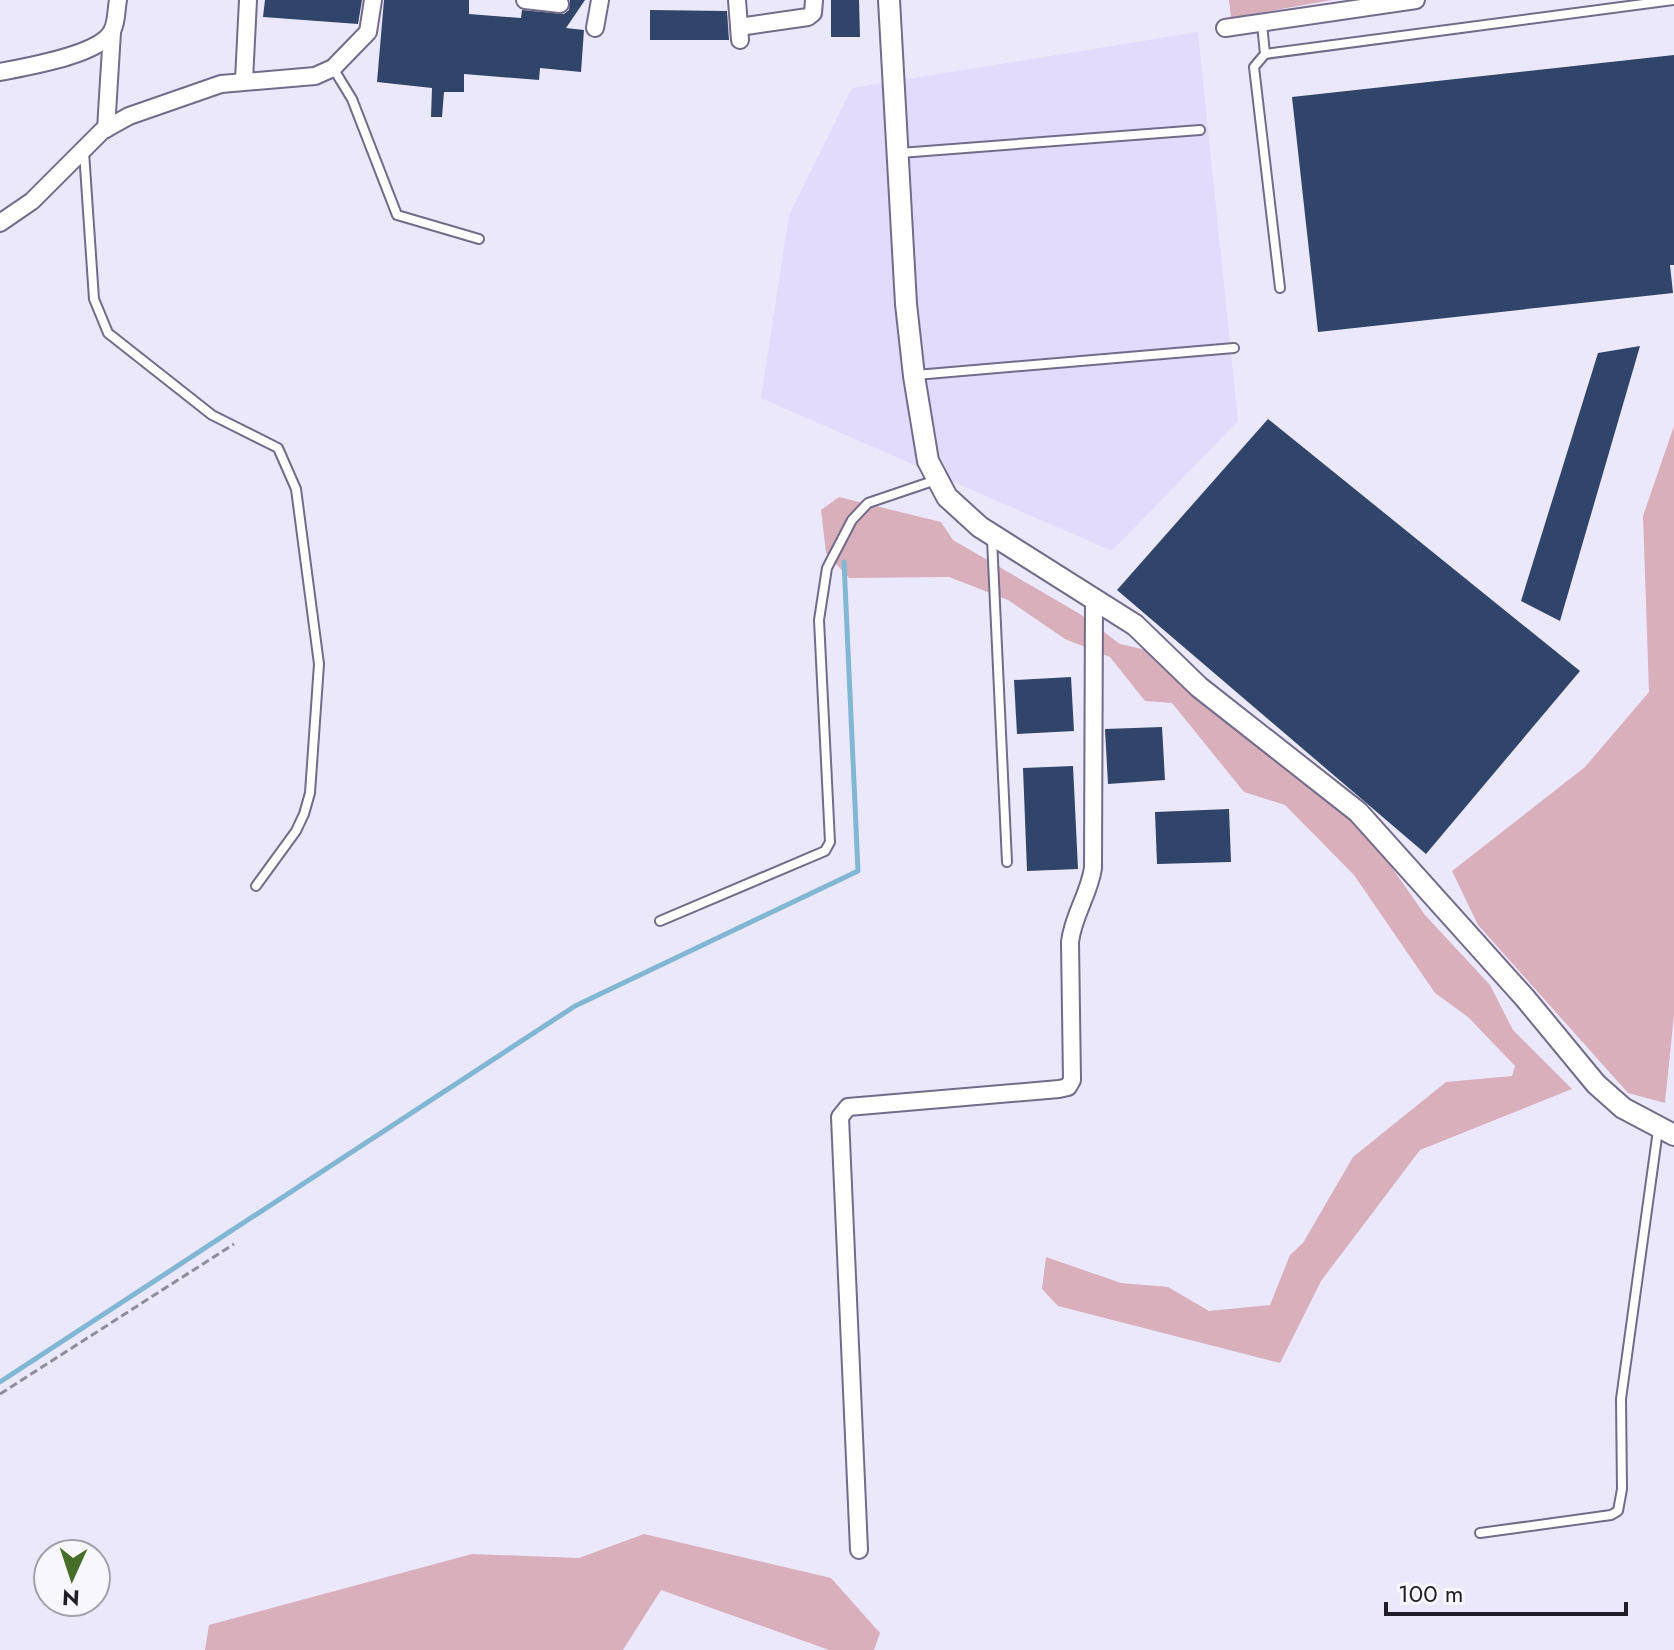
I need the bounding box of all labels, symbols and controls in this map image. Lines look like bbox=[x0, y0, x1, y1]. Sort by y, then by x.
north arrow bbox=[32, 1538, 112, 1618]
scale bar bbox=[1386, 1566, 1626, 1616]
text: 100 m bbox=[1398, 1576, 1464, 1611]
text: N bbox=[61, 1582, 81, 1614]

